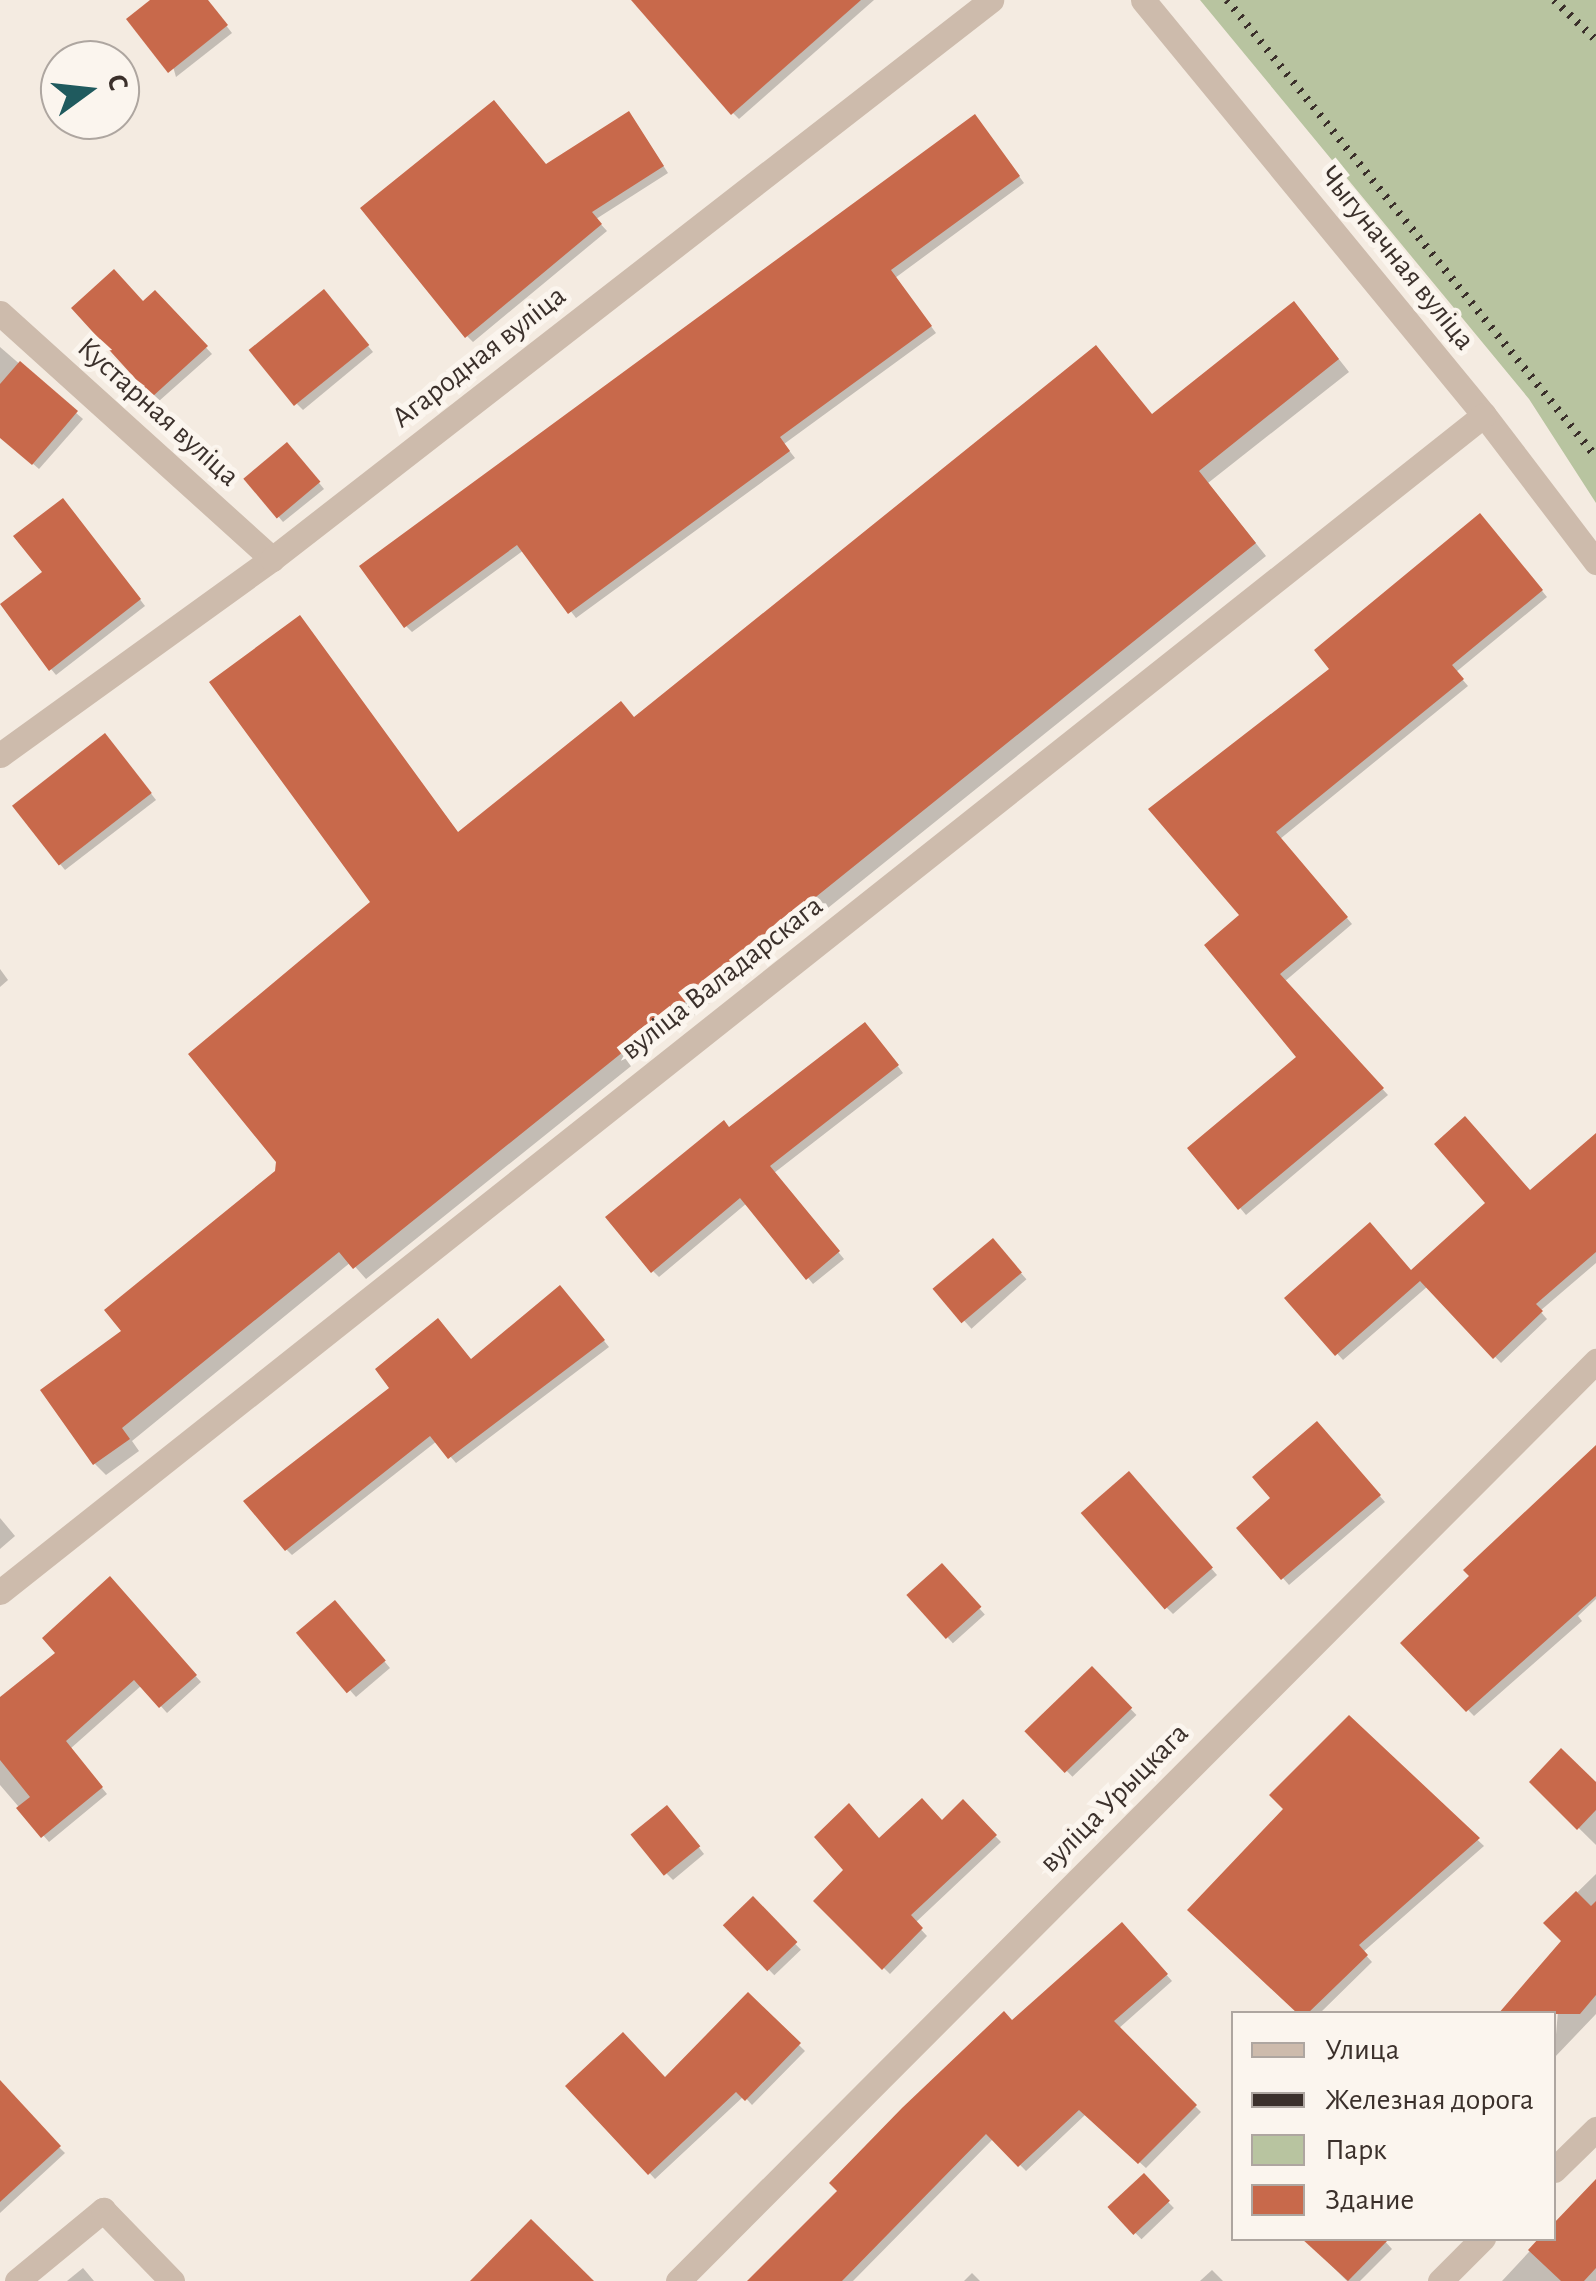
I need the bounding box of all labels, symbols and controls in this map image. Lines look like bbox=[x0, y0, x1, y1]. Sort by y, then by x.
north arrow bbox=[40, 40, 140, 140]
text: С bbox=[102, 72, 133, 94]
street label: Чыгуначная вуліца bbox=[1312, 158, 1482, 358]
street label: Агародная вуліца bbox=[385, 278, 573, 436]
street label: Кустарная вуліца bbox=[70, 330, 246, 494]
street label: вуліца Валадарскага bbox=[614, 888, 830, 1068]
street label: вуліца Урыцкага bbox=[1032, 1716, 1196, 1880]
legend bbox=[1231, 2011, 1556, 2241]
text: Улица bbox=[1325, 2035, 1400, 2065]
text: Железная дорога bbox=[1325, 2085, 1534, 2115]
text: Парк bbox=[1325, 2135, 1387, 2165]
text: Здание bbox=[1325, 2185, 1414, 2215]

